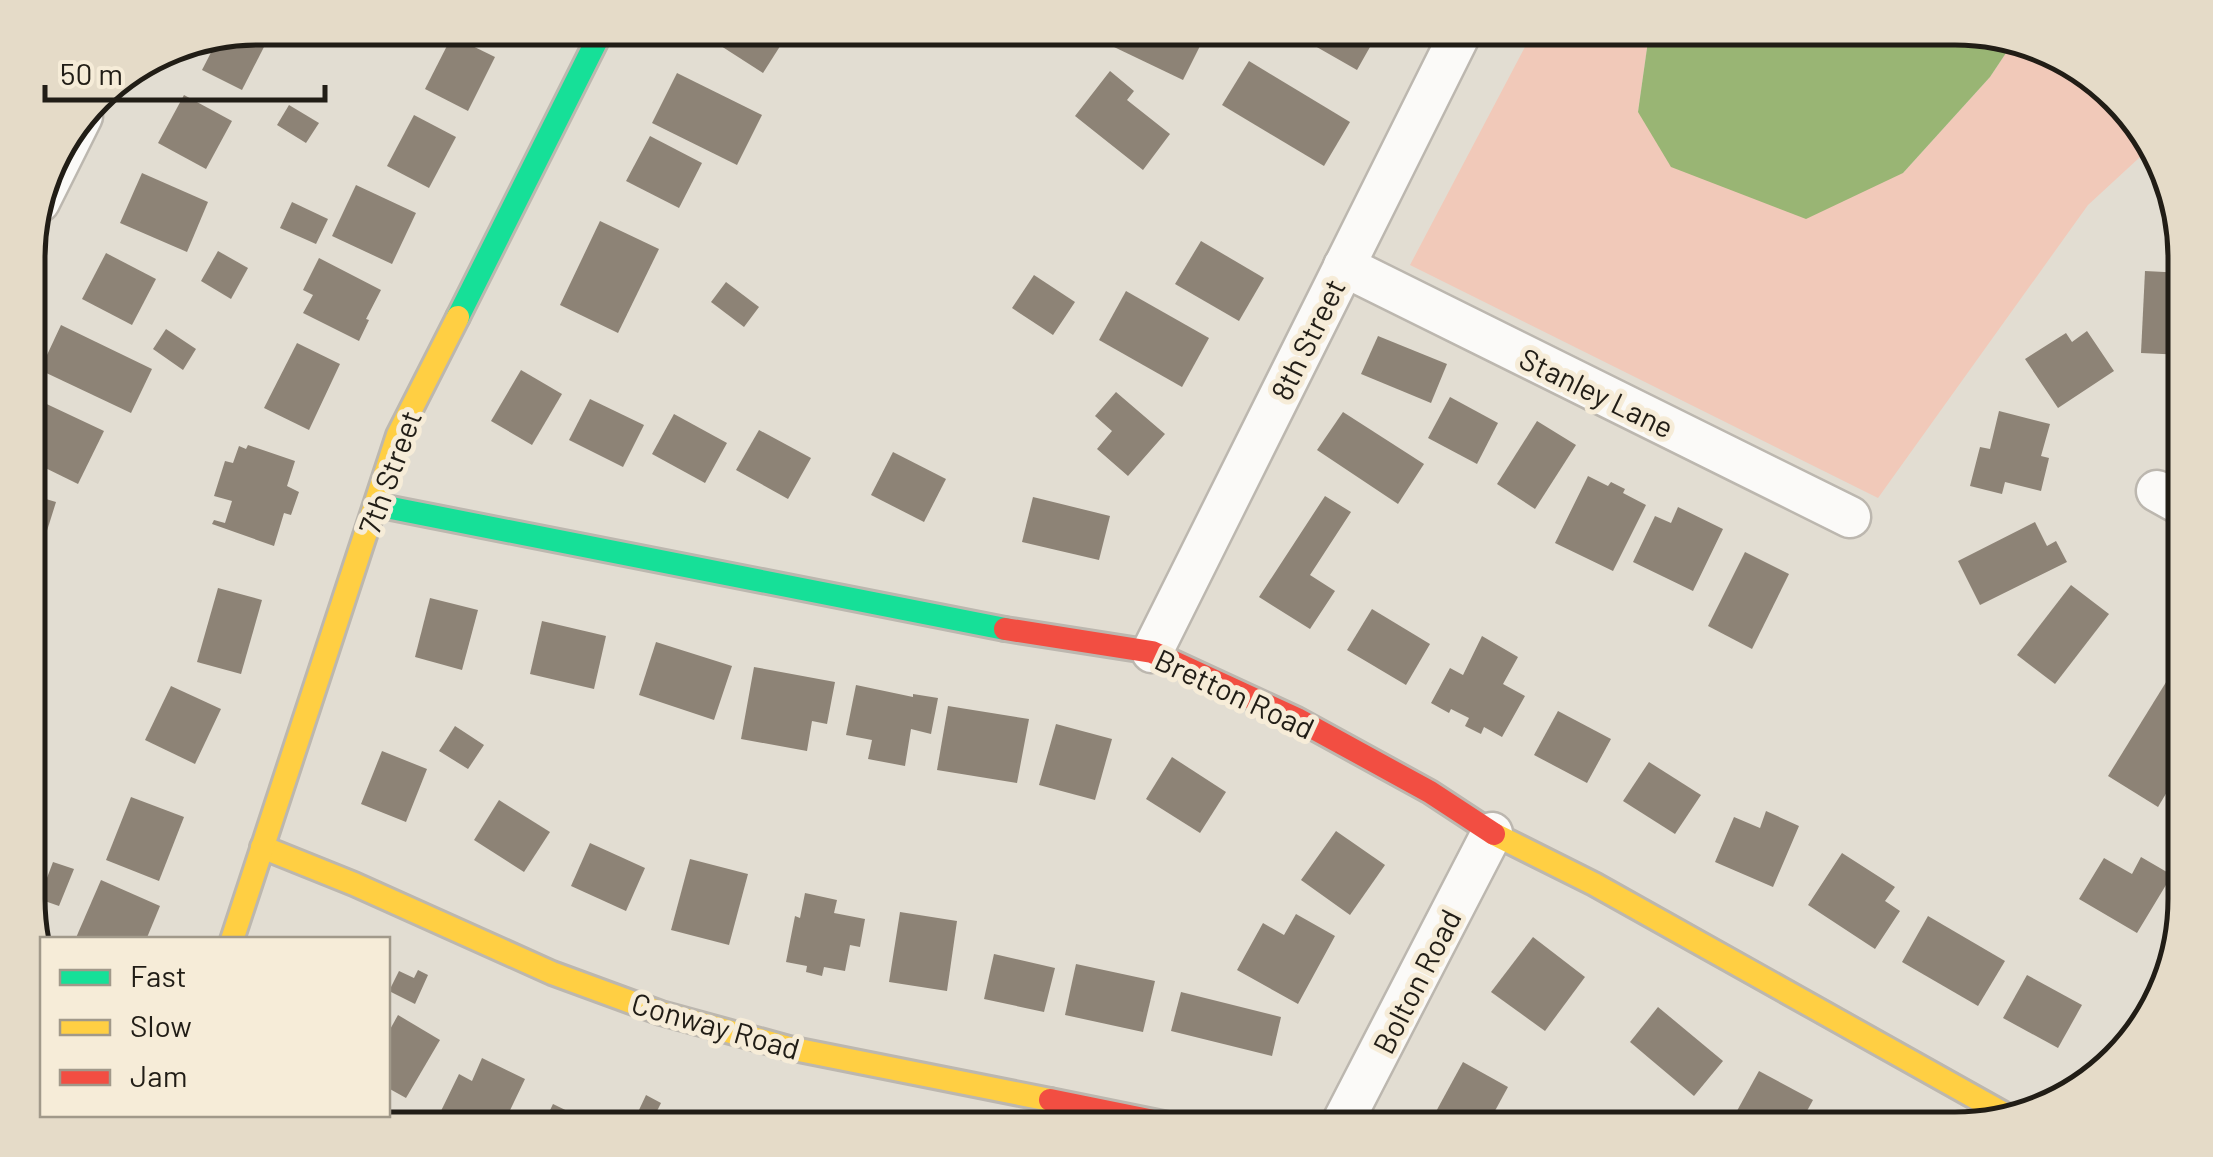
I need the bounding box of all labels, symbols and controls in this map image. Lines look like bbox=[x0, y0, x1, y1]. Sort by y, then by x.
scale bar bbox=[45, 40, 325, 102]
text: 50 m bbox=[60, 55, 123, 91]
street label: 8th Street bbox=[1262, 272, 1352, 406]
street label: Stanley Lane bbox=[1514, 339, 1680, 445]
street label: 7th Street bbox=[350, 405, 428, 539]
street label: Bretton Road bbox=[1150, 640, 1320, 746]
street label: Bolton Road bbox=[1364, 903, 1468, 1059]
legend bbox=[40, 937, 390, 1117]
text: Fast bbox=[130, 957, 187, 993]
street label: Conway Road bbox=[628, 984, 804, 1066]
text: Slow bbox=[130, 1007, 192, 1043]
text: Jam bbox=[130, 1057, 187, 1093]

